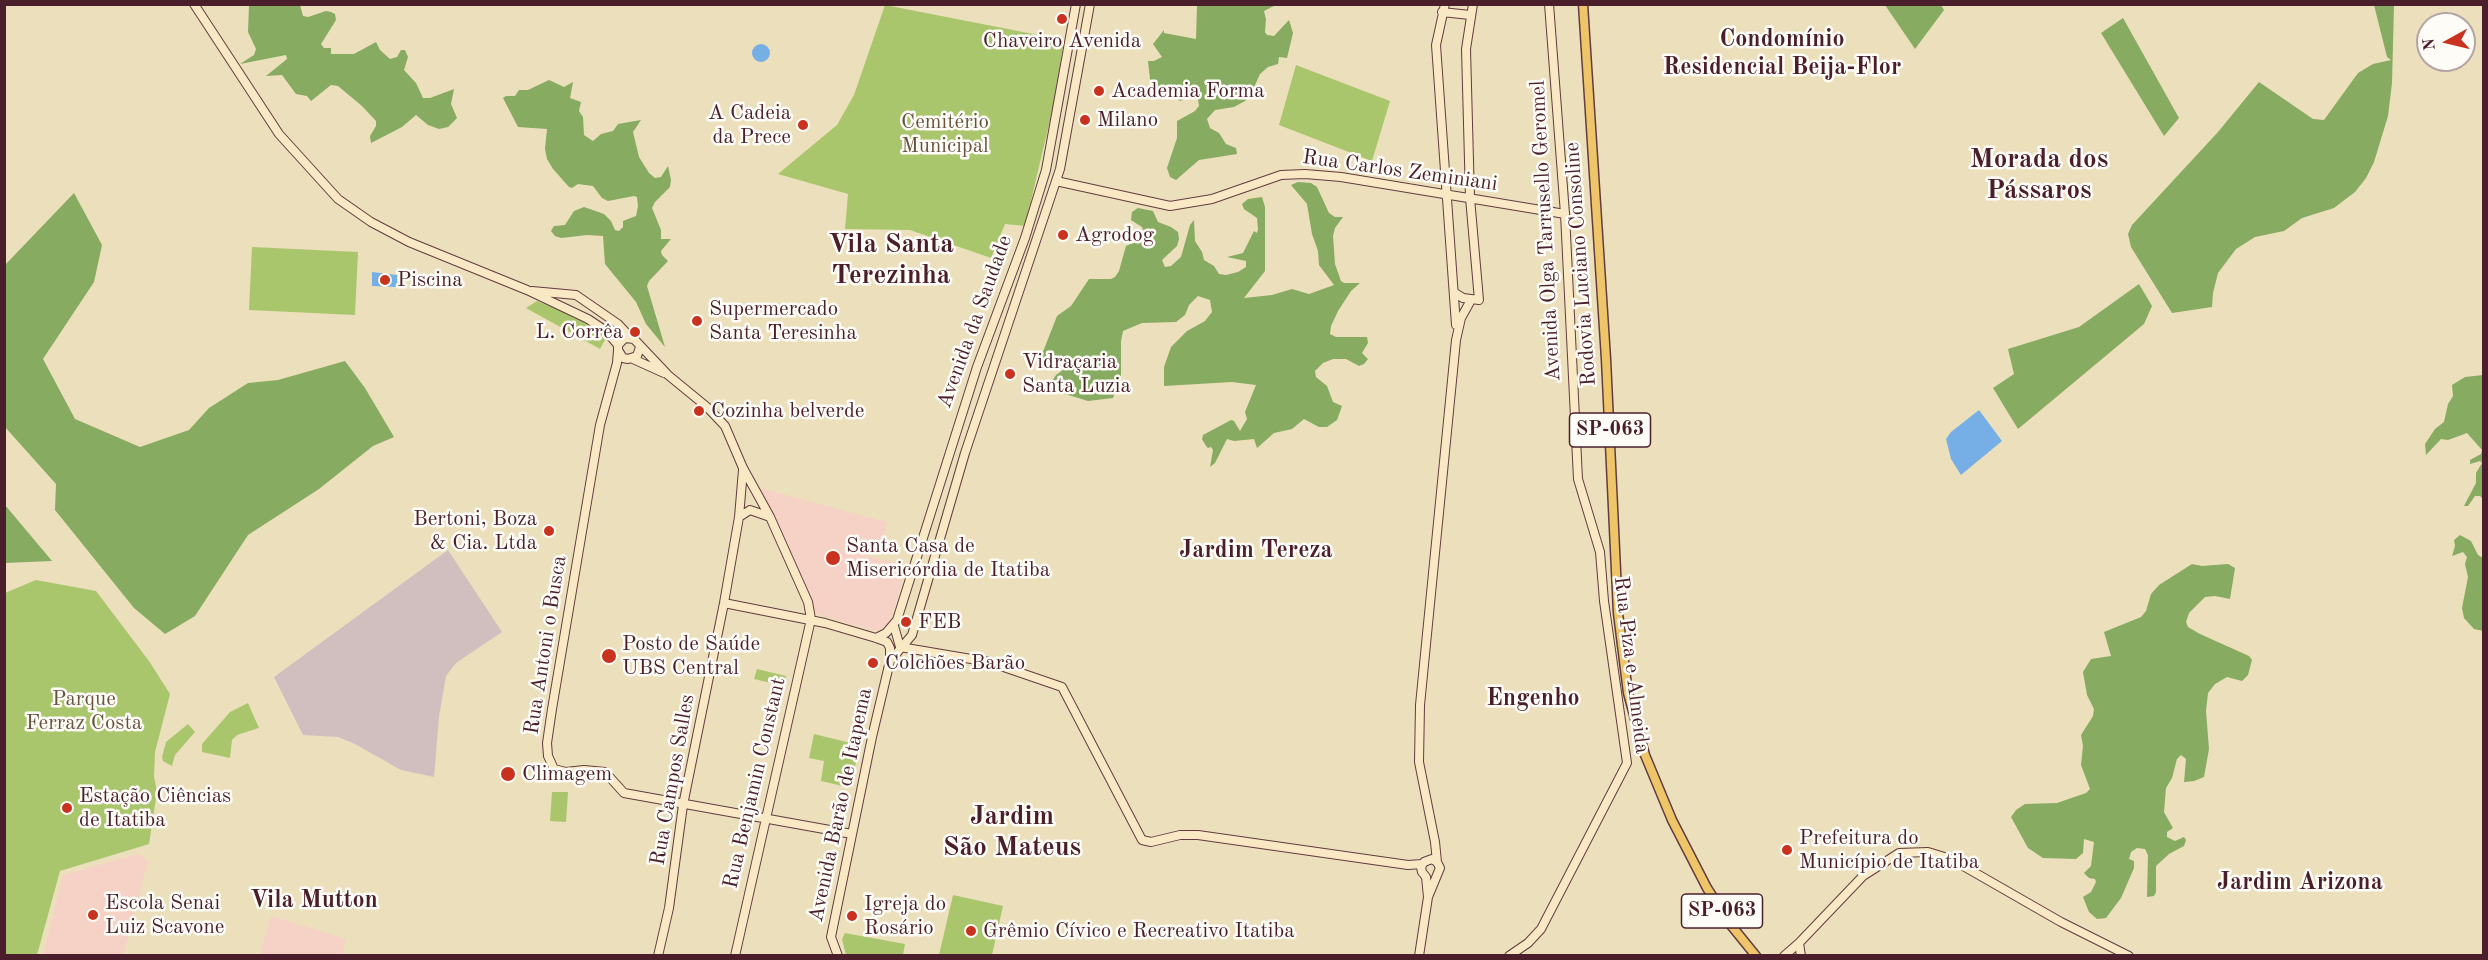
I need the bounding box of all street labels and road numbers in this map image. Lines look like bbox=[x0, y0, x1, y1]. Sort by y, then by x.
street label: Avenida Olga Tarrusello Geromel bbox=[1526, 80, 1566, 382]
street label: Rodovia Luciano Consoline bbox=[1560, 141, 1602, 387]
street label: Rua Carlos Zeminiani bbox=[1301, 145, 1499, 197]
street label: Avenida da Saudade bbox=[932, 232, 1018, 412]
road number: SP-063 bbox=[1570, 413, 1650, 447]
street label: Rua Antoni o Busca bbox=[519, 554, 573, 736]
street label: Rua Piza e Almeida bbox=[1608, 575, 1654, 755]
street label: Rua Benjamin Constant bbox=[718, 675, 792, 891]
street label: Avenida Barão de Itapema bbox=[804, 686, 878, 924]
street label: Rua Campos Salles bbox=[646, 692, 700, 868]
road number: SP-063 bbox=[1682, 894, 1762, 928]

